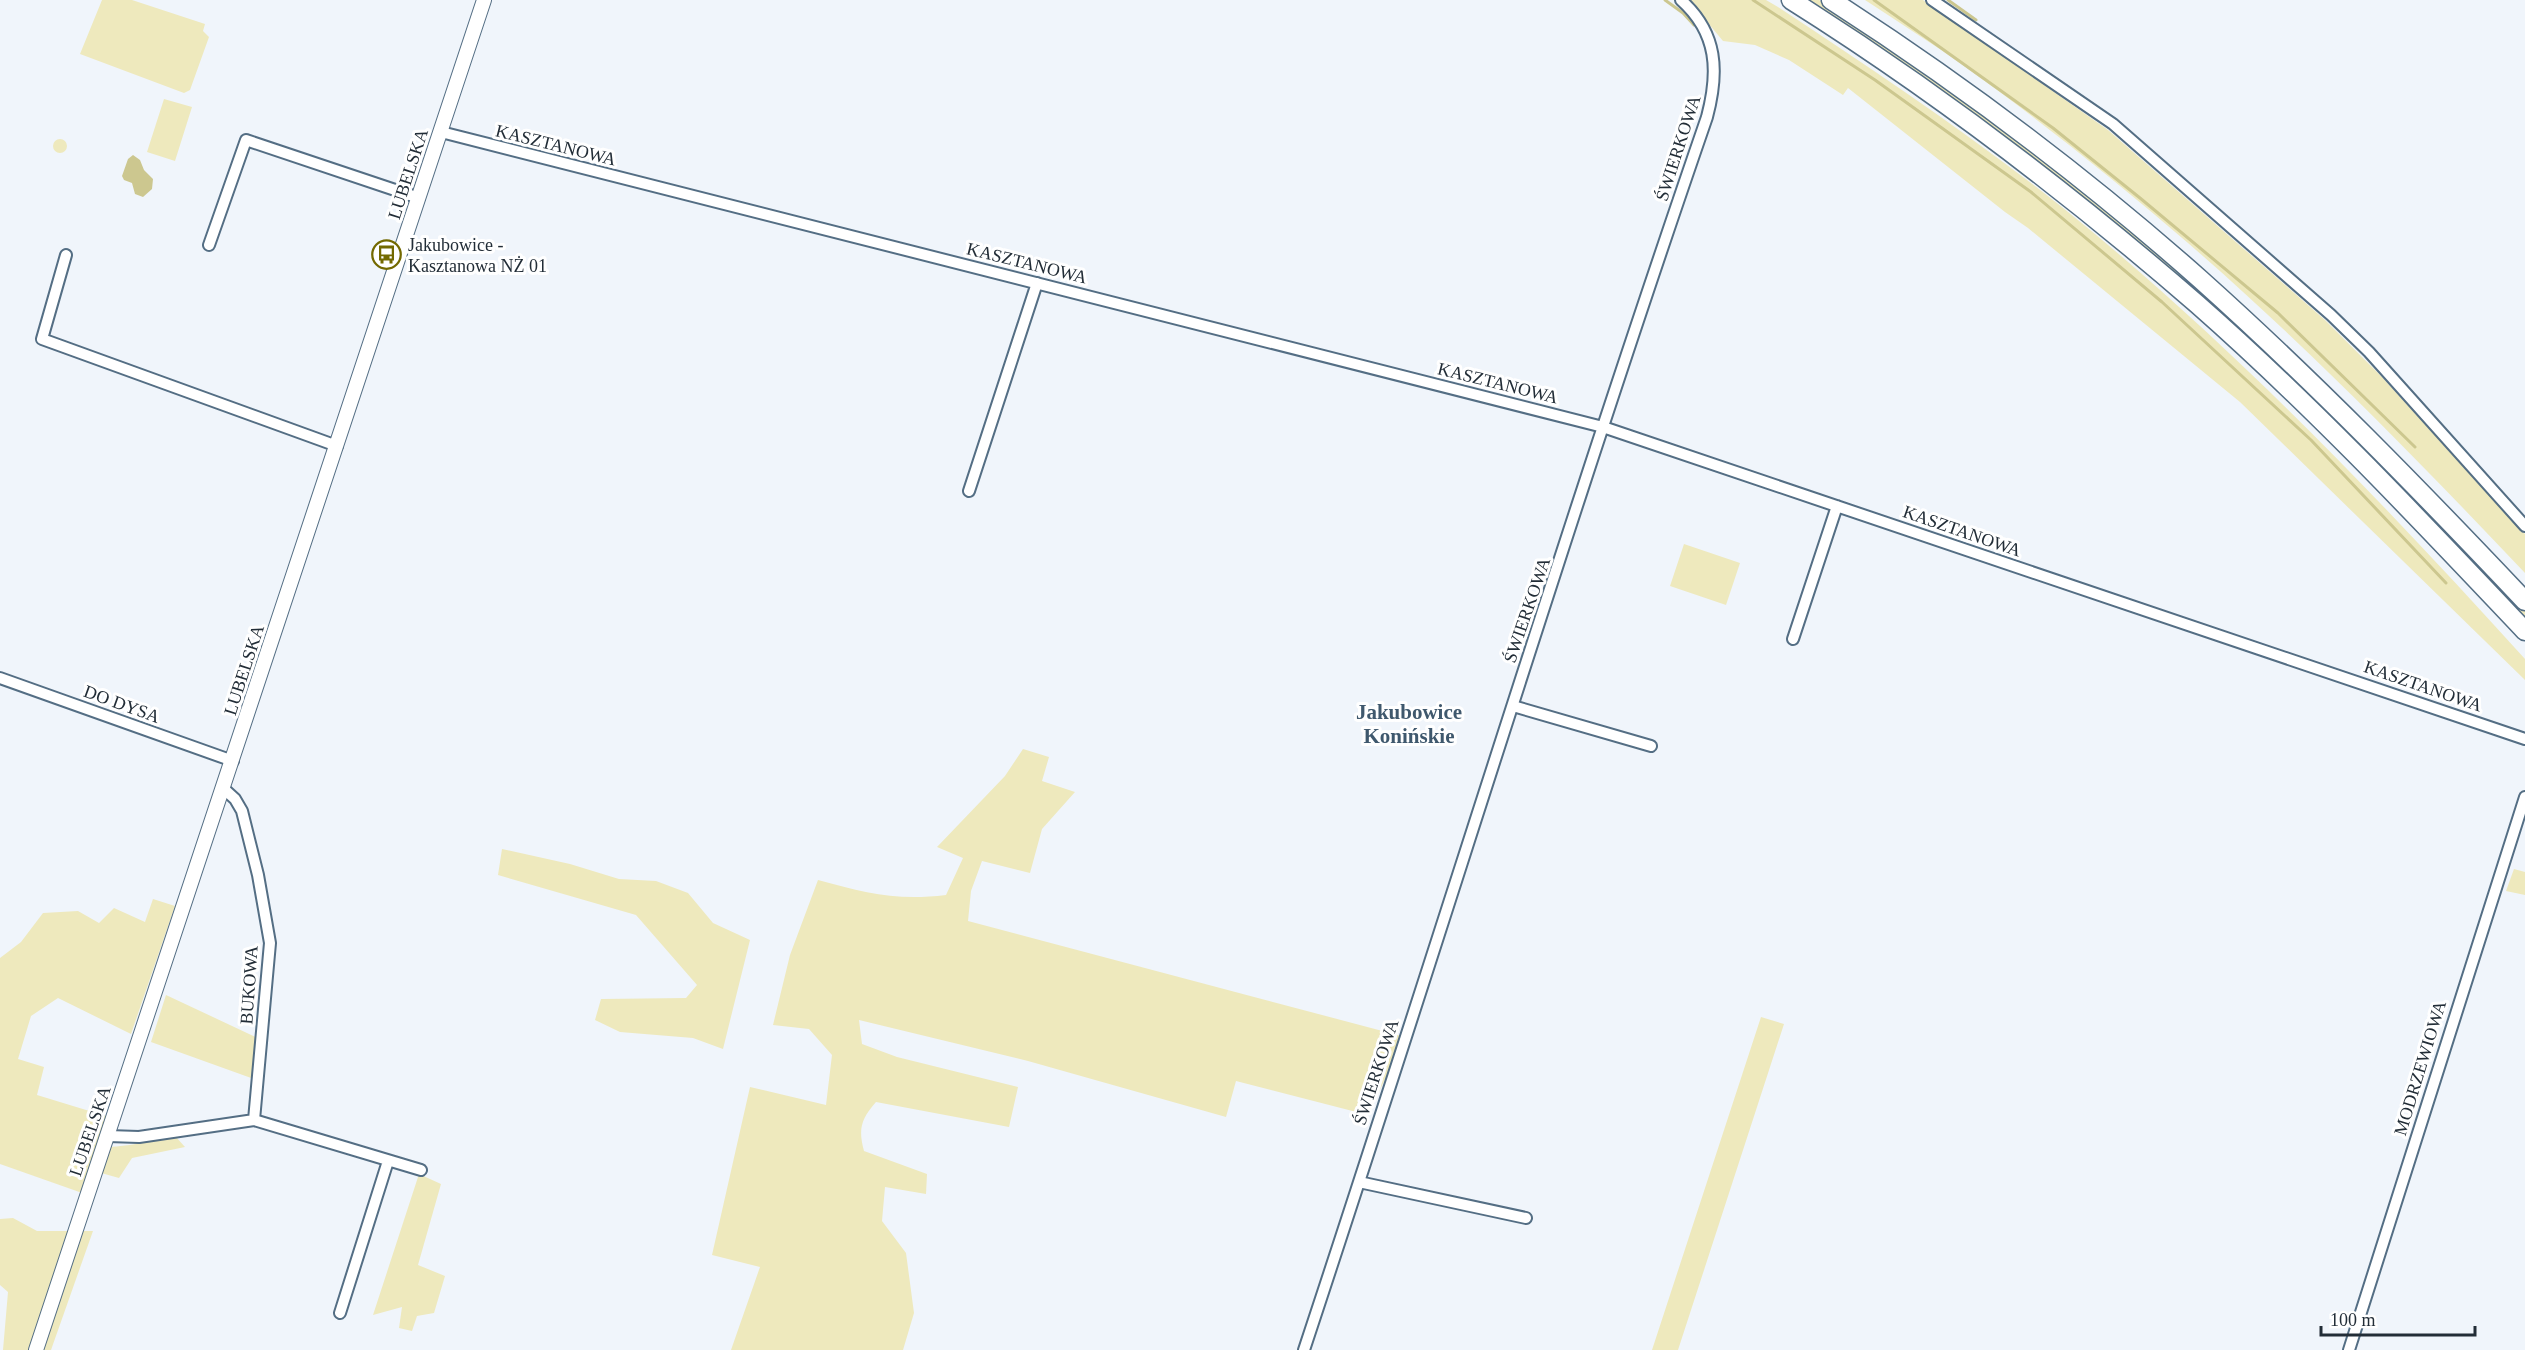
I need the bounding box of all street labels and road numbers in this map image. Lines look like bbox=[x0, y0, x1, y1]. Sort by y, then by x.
street label: ŚWIERKOWA bbox=[1651, 92, 1705, 203]
street label: KASZTANOWA bbox=[494, 120, 618, 170]
street label: LUBELSKA bbox=[384, 126, 432, 222]
street label: KASZTANOWA bbox=[965, 238, 1089, 288]
street label: KASZTANOWA bbox=[1436, 358, 1560, 408]
street label: KASZTANOWA bbox=[1900, 501, 2024, 561]
street label: ŚWIERKOWA bbox=[1499, 554, 1554, 665]
street label: LUBELSKA bbox=[220, 622, 268, 718]
street label: KASZTANOWA bbox=[2361, 656, 2485, 716]
street label: DO DYSA bbox=[81, 681, 163, 727]
street label: BUKOWA bbox=[236, 945, 262, 1025]
street label: MODRZEWIOWA bbox=[2390, 998, 2450, 1138]
street label: ŚWIERKOWA bbox=[1349, 1016, 1403, 1127]
street label: LUBELSKA bbox=[65, 1083, 115, 1179]

